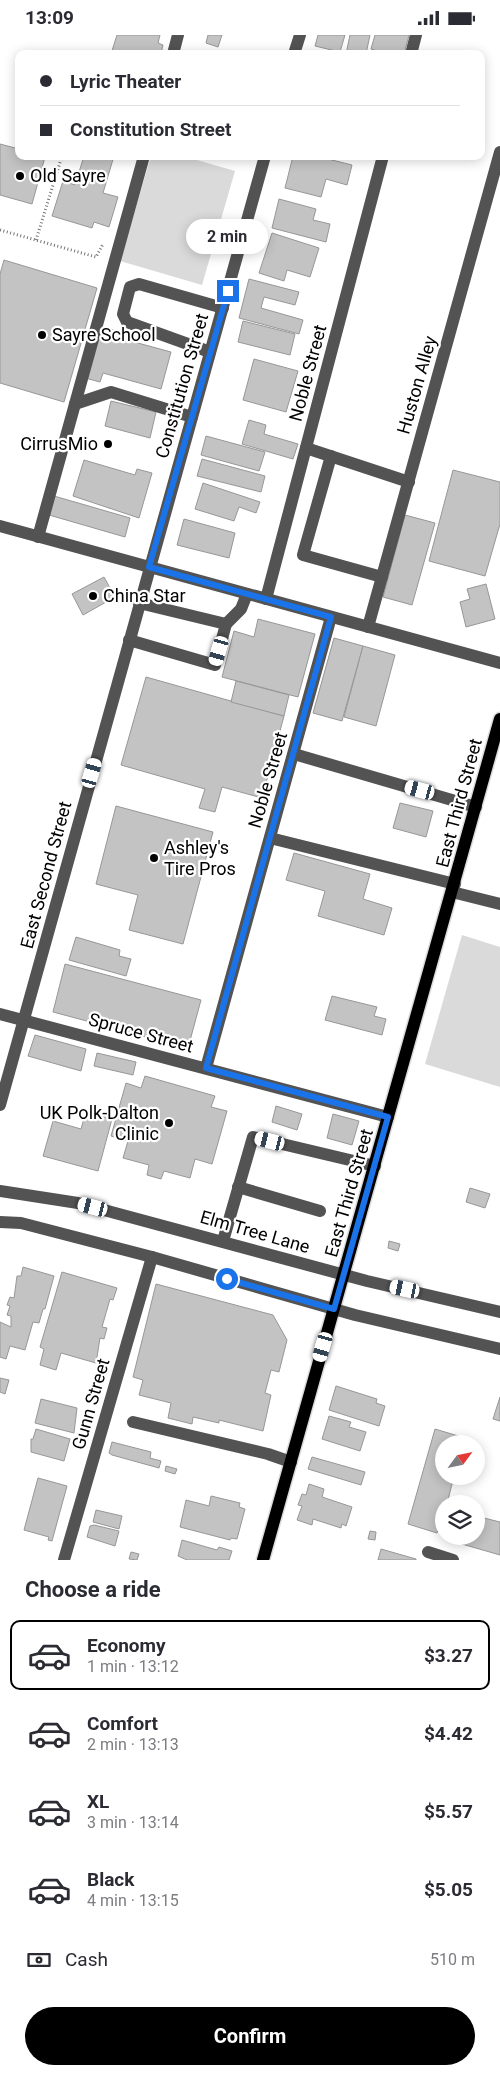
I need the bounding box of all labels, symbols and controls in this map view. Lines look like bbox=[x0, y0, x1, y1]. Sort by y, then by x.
text: 13:09 bbox=[25, 6, 74, 29]
text: Lyric Theater bbox=[70, 70, 181, 93]
text: Constitution Street bbox=[70, 118, 232, 141]
place label: Old Sayre bbox=[30, 165, 106, 186]
marker: Old Sayre bbox=[14, 170, 26, 182]
callout: 2 min bbox=[187, 219, 269, 253]
text: 2 min bbox=[207, 227, 247, 246]
route end bbox=[217, 280, 239, 302]
street label: Constitution Street bbox=[151, 311, 212, 461]
street label: Noble Street bbox=[285, 322, 331, 423]
place label: Sayre School bbox=[52, 324, 156, 345]
marker: Sayre School bbox=[36, 329, 48, 341]
street label: Huston Alley bbox=[393, 333, 441, 436]
place label: CirrusMio bbox=[20, 433, 98, 454]
marker: CirrusMio bbox=[102, 438, 114, 450]
place label: China Star bbox=[103, 585, 186, 606]
marker: China Star bbox=[87, 590, 99, 602]
car bbox=[207, 635, 230, 667]
street label: Noble Street bbox=[244, 729, 291, 830]
street label: East Third Street bbox=[431, 736, 486, 870]
car bbox=[80, 757, 103, 789]
car bbox=[403, 779, 436, 801]
street label: East Second Street bbox=[16, 799, 75, 951]
place label: Ashley's Tire Pros bbox=[164, 837, 236, 879]
marker: Ashley's Tire Pros bbox=[148, 852, 160, 864]
street label: Spruce Street bbox=[86, 1008, 196, 1057]
place label: UK Polk-Dalton Clinic bbox=[40, 1102, 159, 1144]
marker: UK Polk-Dalton Clinic bbox=[163, 1117, 175, 1129]
street label: East Third Street bbox=[320, 1126, 377, 1259]
car bbox=[253, 1130, 286, 1152]
car bbox=[76, 1196, 109, 1218]
street label: Elm Tree Lane bbox=[198, 1206, 312, 1257]
route start bbox=[216, 1268, 238, 1290]
car bbox=[388, 1279, 421, 1299]
car bbox=[311, 1331, 334, 1363]
street label: Gunn Street bbox=[67, 1356, 114, 1452]
north arrow bbox=[435, 1435, 485, 1485]
map controls bbox=[435, 1435, 485, 1545]
button: layers bbox=[435, 1495, 485, 1545]
text: Choose a ride bbox=[25, 1577, 161, 1602]
icon: car bbox=[27, 1633, 72, 1678]
text: Economy bbox=[87, 1634, 166, 1657]
text: $3.27 bbox=[424, 1644, 473, 1667]
text: 1 min · 13:12 bbox=[87, 1657, 179, 1676]
icon: car bbox=[27, 1711, 72, 1756]
text: Comfort bbox=[87, 1712, 158, 1735]
text: $4.42 bbox=[424, 1722, 473, 1745]
text: 2 min · 13:13 bbox=[87, 1735, 179, 1754]
icon: car bbox=[27, 1789, 72, 1834]
text: XL bbox=[87, 1790, 109, 1813]
text: $5.57 bbox=[424, 1800, 473, 1823]
text: 3 min · 13:14 bbox=[87, 1813, 179, 1832]
icon: car bbox=[27, 1867, 72, 1912]
text: Black bbox=[87, 1868, 134, 1891]
text: $5.05 bbox=[424, 1878, 473, 1901]
text: 4 min · 13:15 bbox=[87, 1891, 179, 1910]
icon: cash bbox=[25, 1946, 53, 1974]
text: Cash bbox=[65, 1948, 108, 1971]
text: 510 m bbox=[430, 1950, 475, 1969]
button: Confirm bbox=[25, 2007, 475, 2065]

